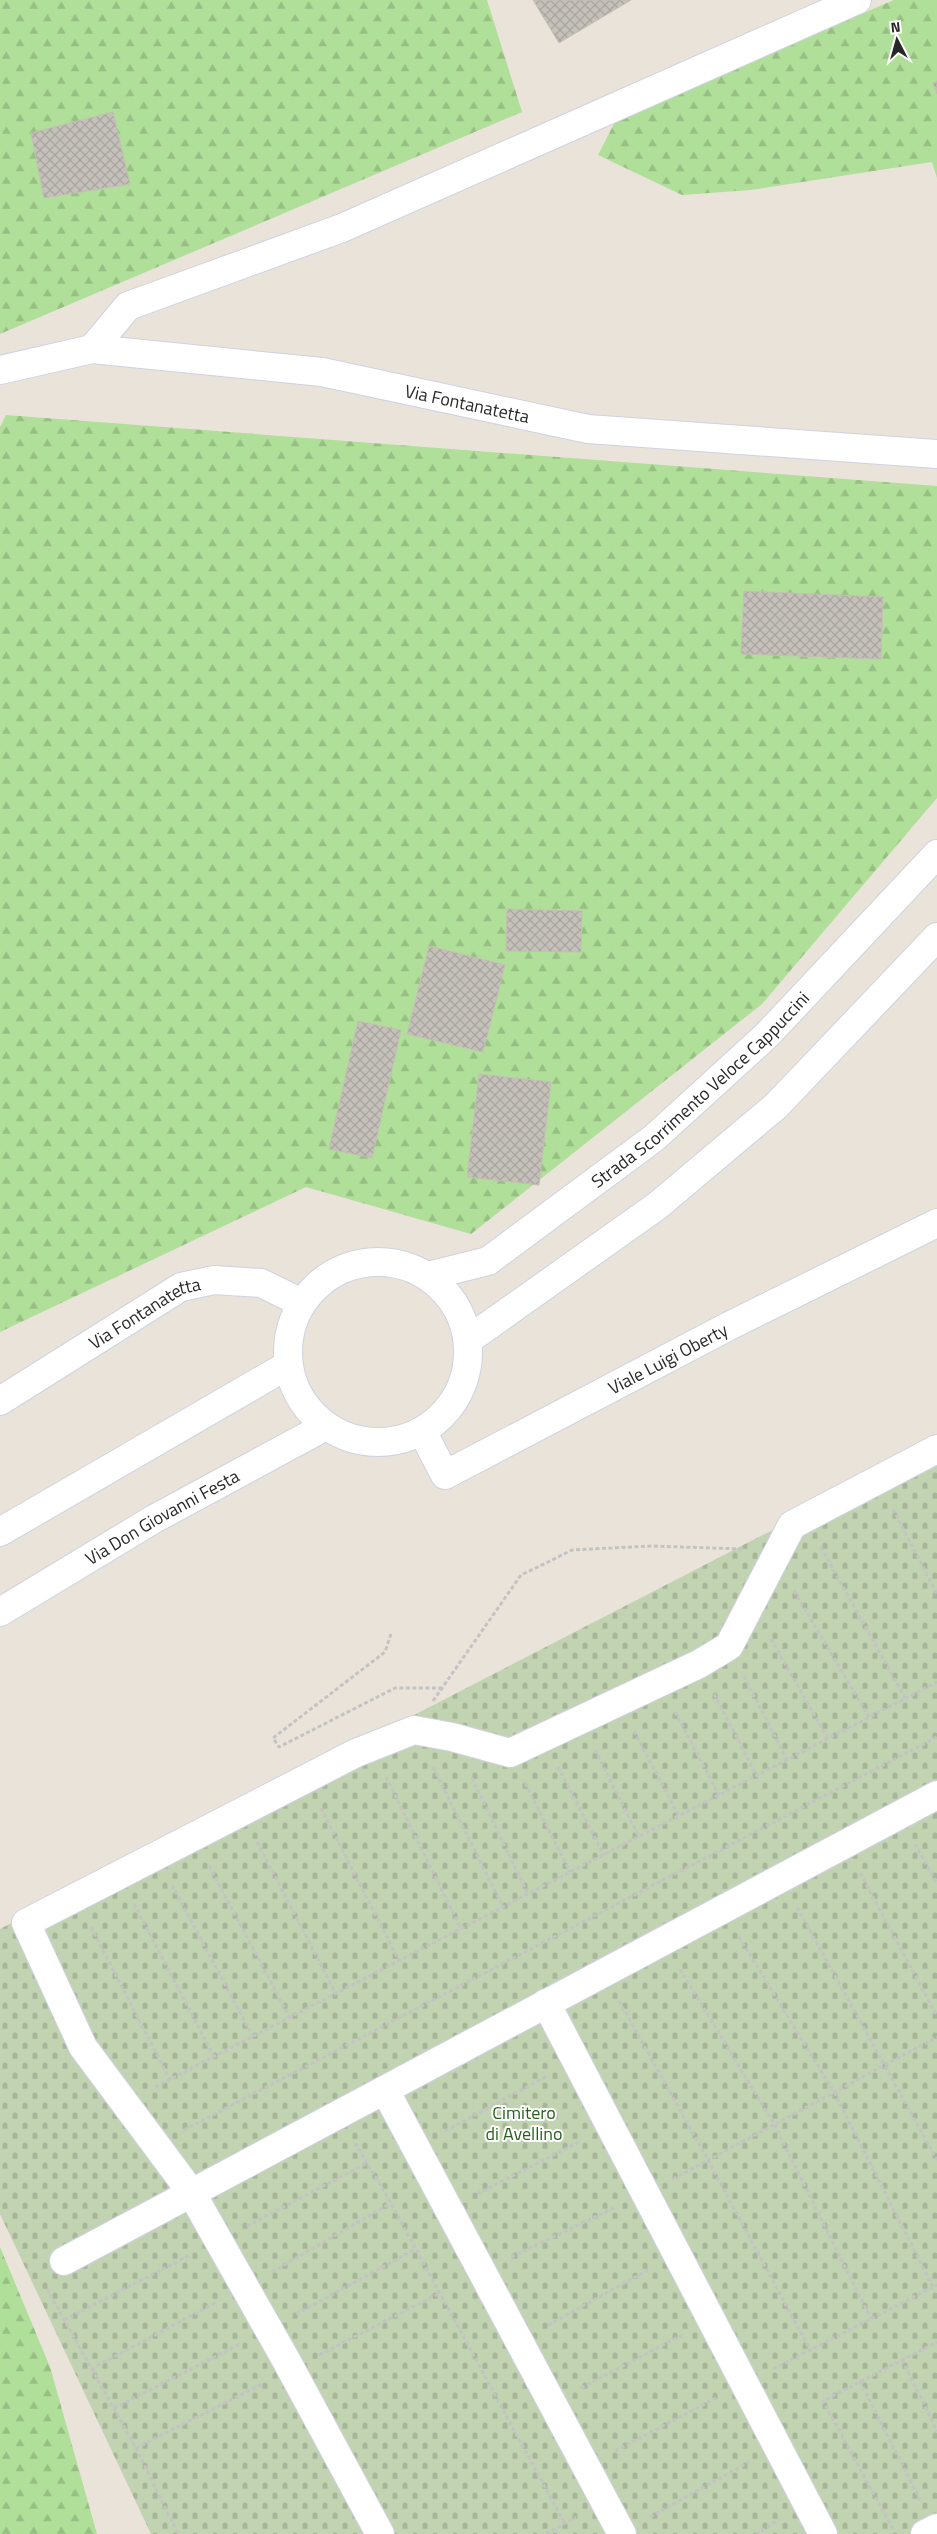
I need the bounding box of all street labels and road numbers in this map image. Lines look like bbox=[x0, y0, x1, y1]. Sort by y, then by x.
street label: Via Fontanatetta bbox=[402, 377, 532, 430]
street label: Strada Scorrimento Veloce Cappuccini bbox=[585, 985, 815, 1194]
street label: Via Fontanatetta bbox=[83, 1270, 203, 1356]
street label: Viale Luigi Oberty bbox=[603, 1316, 732, 1401]
street label: Via Don Giovanni Festa bbox=[80, 1462, 244, 1571]

